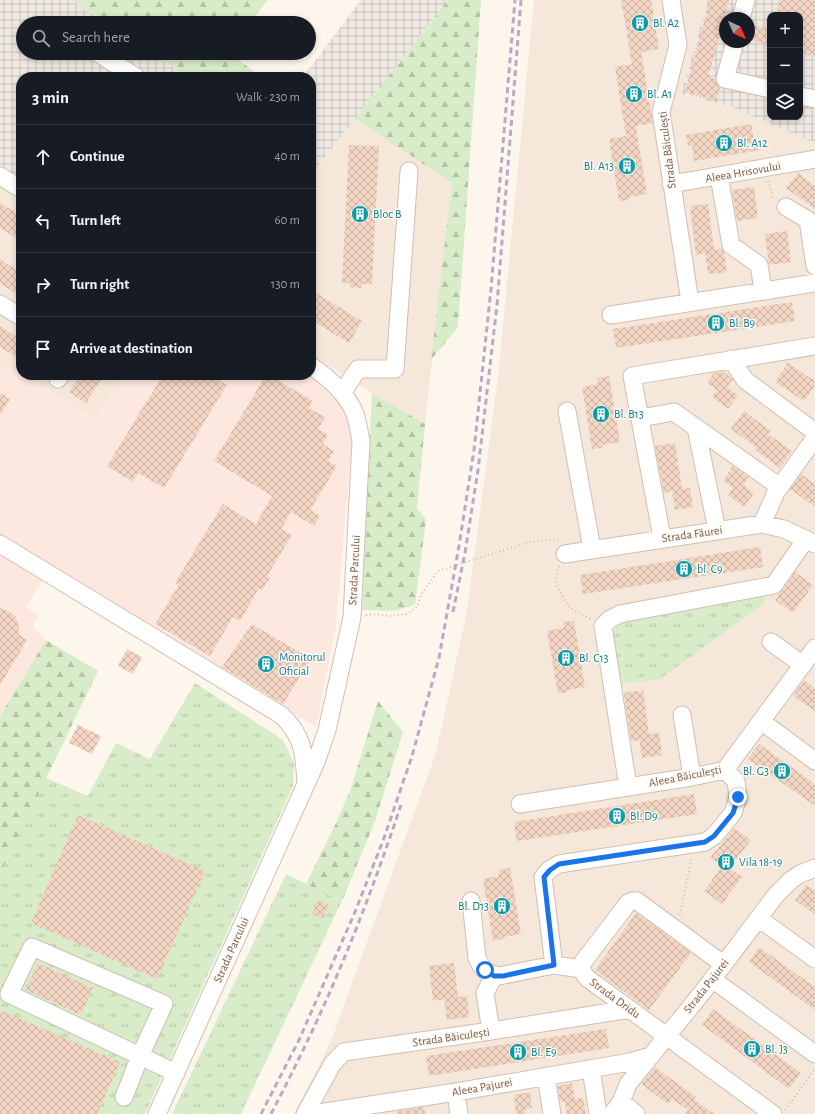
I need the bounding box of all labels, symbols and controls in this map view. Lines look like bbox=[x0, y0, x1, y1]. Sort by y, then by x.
north arrow bbox=[719, 12, 755, 48]
map controls bbox=[767, 12, 803, 120]
button: + bbox=[767, 12, 803, 48]
building icon: Bl. A2 bbox=[630, 13, 650, 33]
search box bbox=[16, 16, 316, 60]
place label: Bl. A2 bbox=[653, 17, 680, 29]
icon: search bbox=[30, 27, 52, 49]
text: Search here bbox=[62, 30, 130, 45]
button: − bbox=[767, 48, 803, 84]
building icon: Bl. A1 bbox=[624, 84, 644, 104]
button: layers bbox=[767, 84, 803, 120]
place label: Bl. A1 bbox=[647, 88, 672, 100]
text: 3 min bbox=[32, 89, 69, 106]
text: Walk · 230 m bbox=[236, 91, 300, 104]
street label: Strada Băiculești bbox=[656, 110, 680, 189]
building icon: Bl. A12 bbox=[714, 133, 734, 153]
place label: Bl. A12 bbox=[737, 137, 768, 149]
icon: ahead bbox=[32, 146, 54, 168]
text: Continue bbox=[70, 149, 125, 164]
text: 40 m bbox=[274, 150, 300, 163]
building icon: Bl. A13 bbox=[617, 156, 637, 176]
street label: Aleea Hrisovului bbox=[704, 159, 782, 185]
place label: Bl. A13 bbox=[584, 160, 614, 172]
building icon: Bloc B bbox=[350, 204, 370, 224]
place label: Bloc B bbox=[373, 208, 401, 220]
icon: left bbox=[32, 210, 54, 232]
text: Turn left bbox=[70, 213, 121, 228]
text: 60 m bbox=[274, 214, 300, 227]
icon: right bbox=[32, 274, 54, 296]
text: Turn right bbox=[70, 277, 129, 292]
text: 130 m bbox=[271, 278, 300, 291]
building icon: Bl. B9 bbox=[706, 313, 726, 333]
place label: Bl. B9 bbox=[729, 317, 756, 329]
icon: arrive bbox=[32, 338, 54, 360]
text: Arrive at destination bbox=[70, 341, 193, 356]
building icon: Bl. B13 bbox=[591, 404, 611, 424]
place label: Bl. B13 bbox=[614, 408, 644, 420]
street label: Strada Făurei bbox=[661, 524, 723, 544]
street label: Strada Parcului bbox=[346, 534, 362, 606]
building icon: bl. C9 bbox=[674, 559, 694, 579]
place label: bl. C9 bbox=[697, 563, 723, 575]
building icon: Bl. C13 bbox=[556, 648, 576, 668]
place label: Monitorul Oficial bbox=[279, 651, 326, 677]
place label: Bl. C13 bbox=[579, 652, 609, 664]
building icon: Monitorul Oficial bbox=[256, 654, 276, 674]
building icon: Bl. G3 bbox=[772, 761, 792, 781]
street label: Aleea Băiculești bbox=[648, 763, 723, 791]
place label: Bl. G3 bbox=[743, 765, 769, 777]
route end bbox=[729, 788, 747, 806]
building icon: Bl. D9 bbox=[607, 806, 627, 826]
place label: Bl. D9 bbox=[630, 810, 658, 822]
building icon: Vila 18-19 bbox=[716, 852, 736, 872]
place label: Vila 18-19 bbox=[739, 856, 783, 868]
building icon: Bl. D13 bbox=[492, 896, 512, 916]
place label: Bl. D13 bbox=[458, 900, 489, 912]
street label: Strada Parcului bbox=[211, 915, 251, 985]
street label: Strada Pajurei bbox=[681, 957, 732, 1016]
route start bbox=[476, 961, 494, 979]
street label: Strada Dridu bbox=[587, 976, 643, 1020]
street label: Strada Băiculești bbox=[412, 1026, 491, 1050]
building icon: Bl. J3 bbox=[742, 1039, 762, 1059]
building icon: Bl. E9 bbox=[508, 1042, 528, 1062]
place label: Bl. J3 bbox=[765, 1043, 788, 1055]
place label: Bl. E9 bbox=[531, 1046, 557, 1058]
street label: Aleea Pajurei bbox=[451, 1076, 513, 1099]

